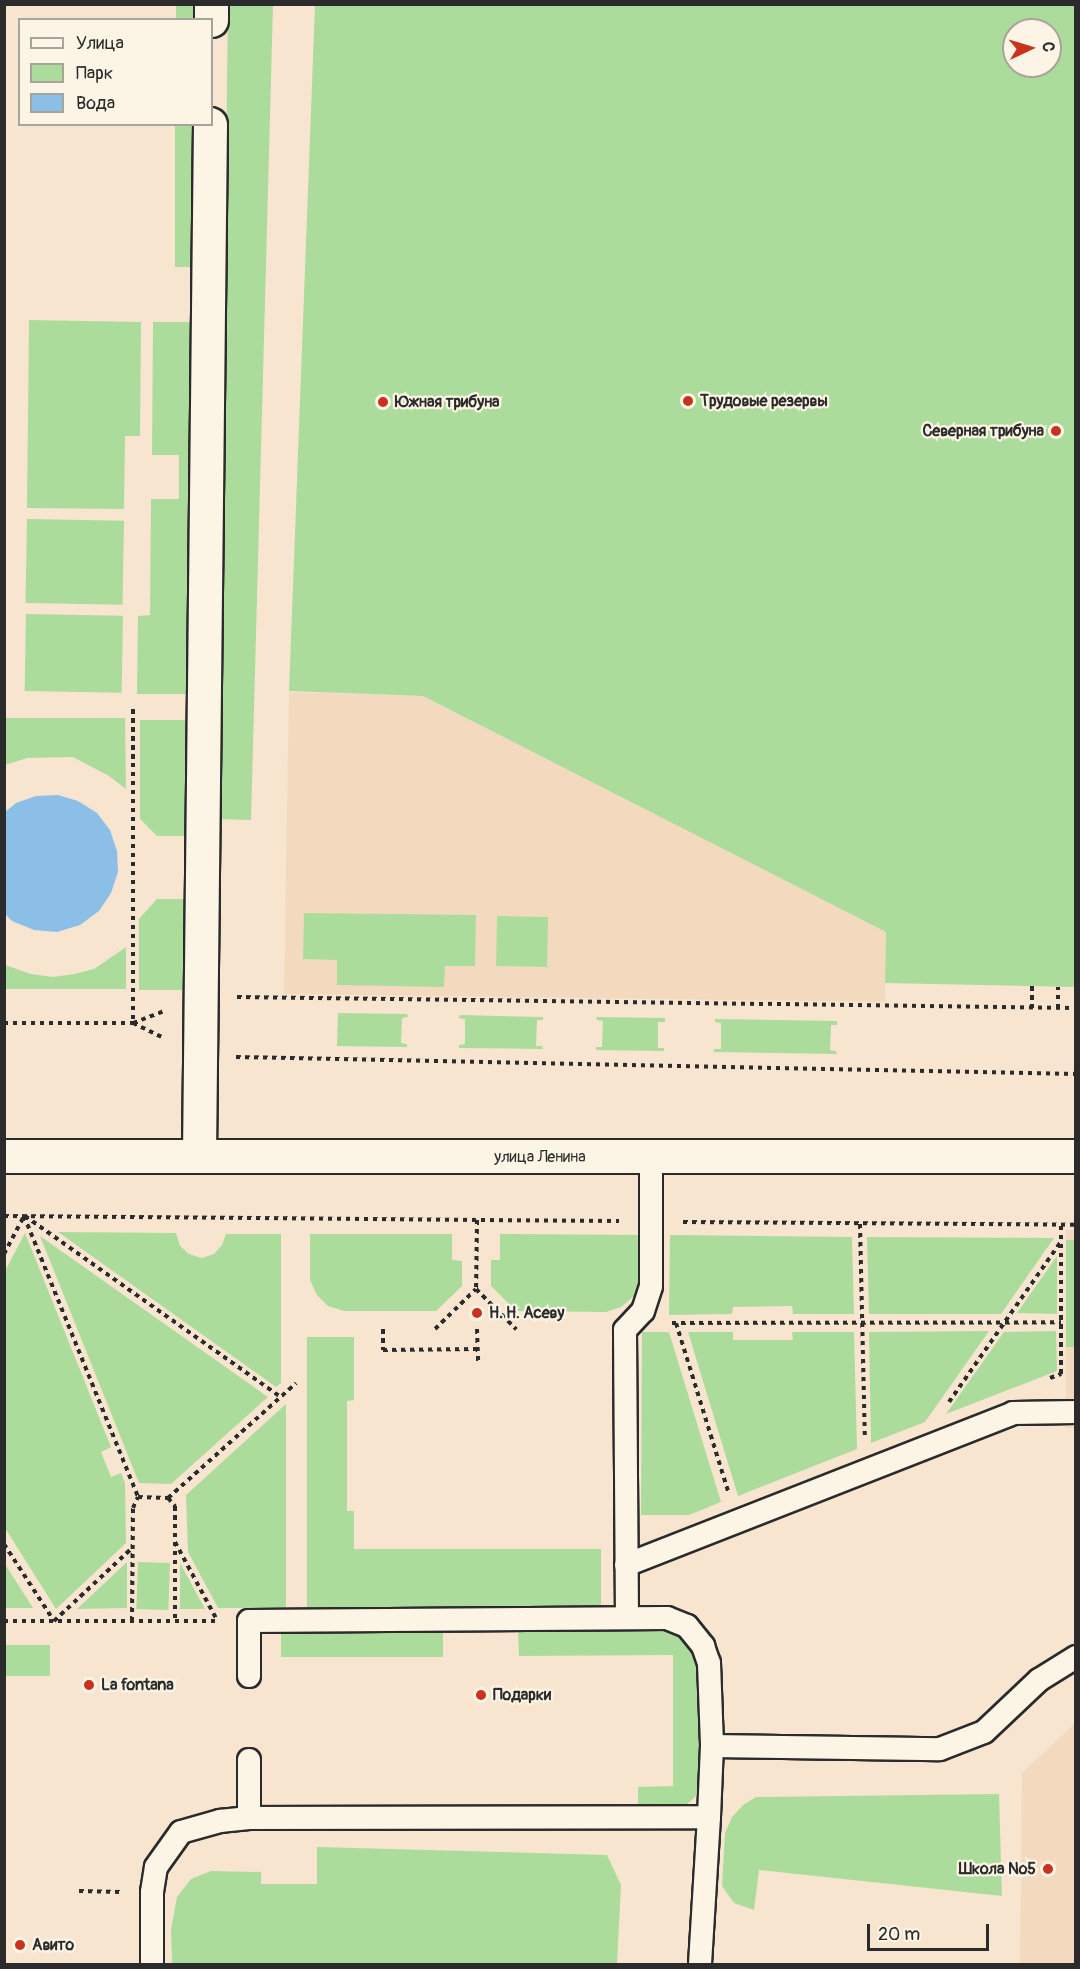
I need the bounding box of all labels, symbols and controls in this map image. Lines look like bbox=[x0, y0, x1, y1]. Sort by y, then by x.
legend bbox=[18, 18, 213, 126]
north arrow bbox=[1002, 18, 1062, 78]
text: Улица bbox=[76, 32, 124, 55]
text: С bbox=[1038, 41, 1058, 53]
text: Парк bbox=[76, 62, 113, 85]
text: Вода bbox=[76, 92, 115, 115]
place label: Трудовые резервы bbox=[700, 391, 828, 411]
place label: Южная трибуна bbox=[395, 392, 500, 412]
marker: Трудовые резервы bbox=[681, 394, 695, 408]
marker: Южная трибуна bbox=[376, 395, 390, 409]
place label: Северная трибуна bbox=[922, 421, 1044, 441]
marker: Северная трибуна bbox=[1049, 424, 1063, 438]
street label: улица Ленина bbox=[494, 1147, 586, 1167]
place label: Н. Н. Асеву bbox=[489, 1303, 564, 1323]
marker: Н. Н. Асеву bbox=[470, 1306, 484, 1320]
place label: La fontana bbox=[101, 1675, 174, 1695]
marker: La fontana bbox=[82, 1678, 96, 1692]
place label: Подарки bbox=[493, 1685, 551, 1705]
marker: Подарки bbox=[474, 1688, 488, 1702]
place label: Школа №5 bbox=[959, 1859, 1036, 1879]
marker: Школа №5 bbox=[1041, 1862, 1055, 1876]
scale bar bbox=[870, 1912, 992, 1950]
text: 20 m bbox=[878, 1923, 920, 1946]
place label: Авито bbox=[32, 1935, 74, 1955]
marker: Авито bbox=[13, 1938, 27, 1952]

